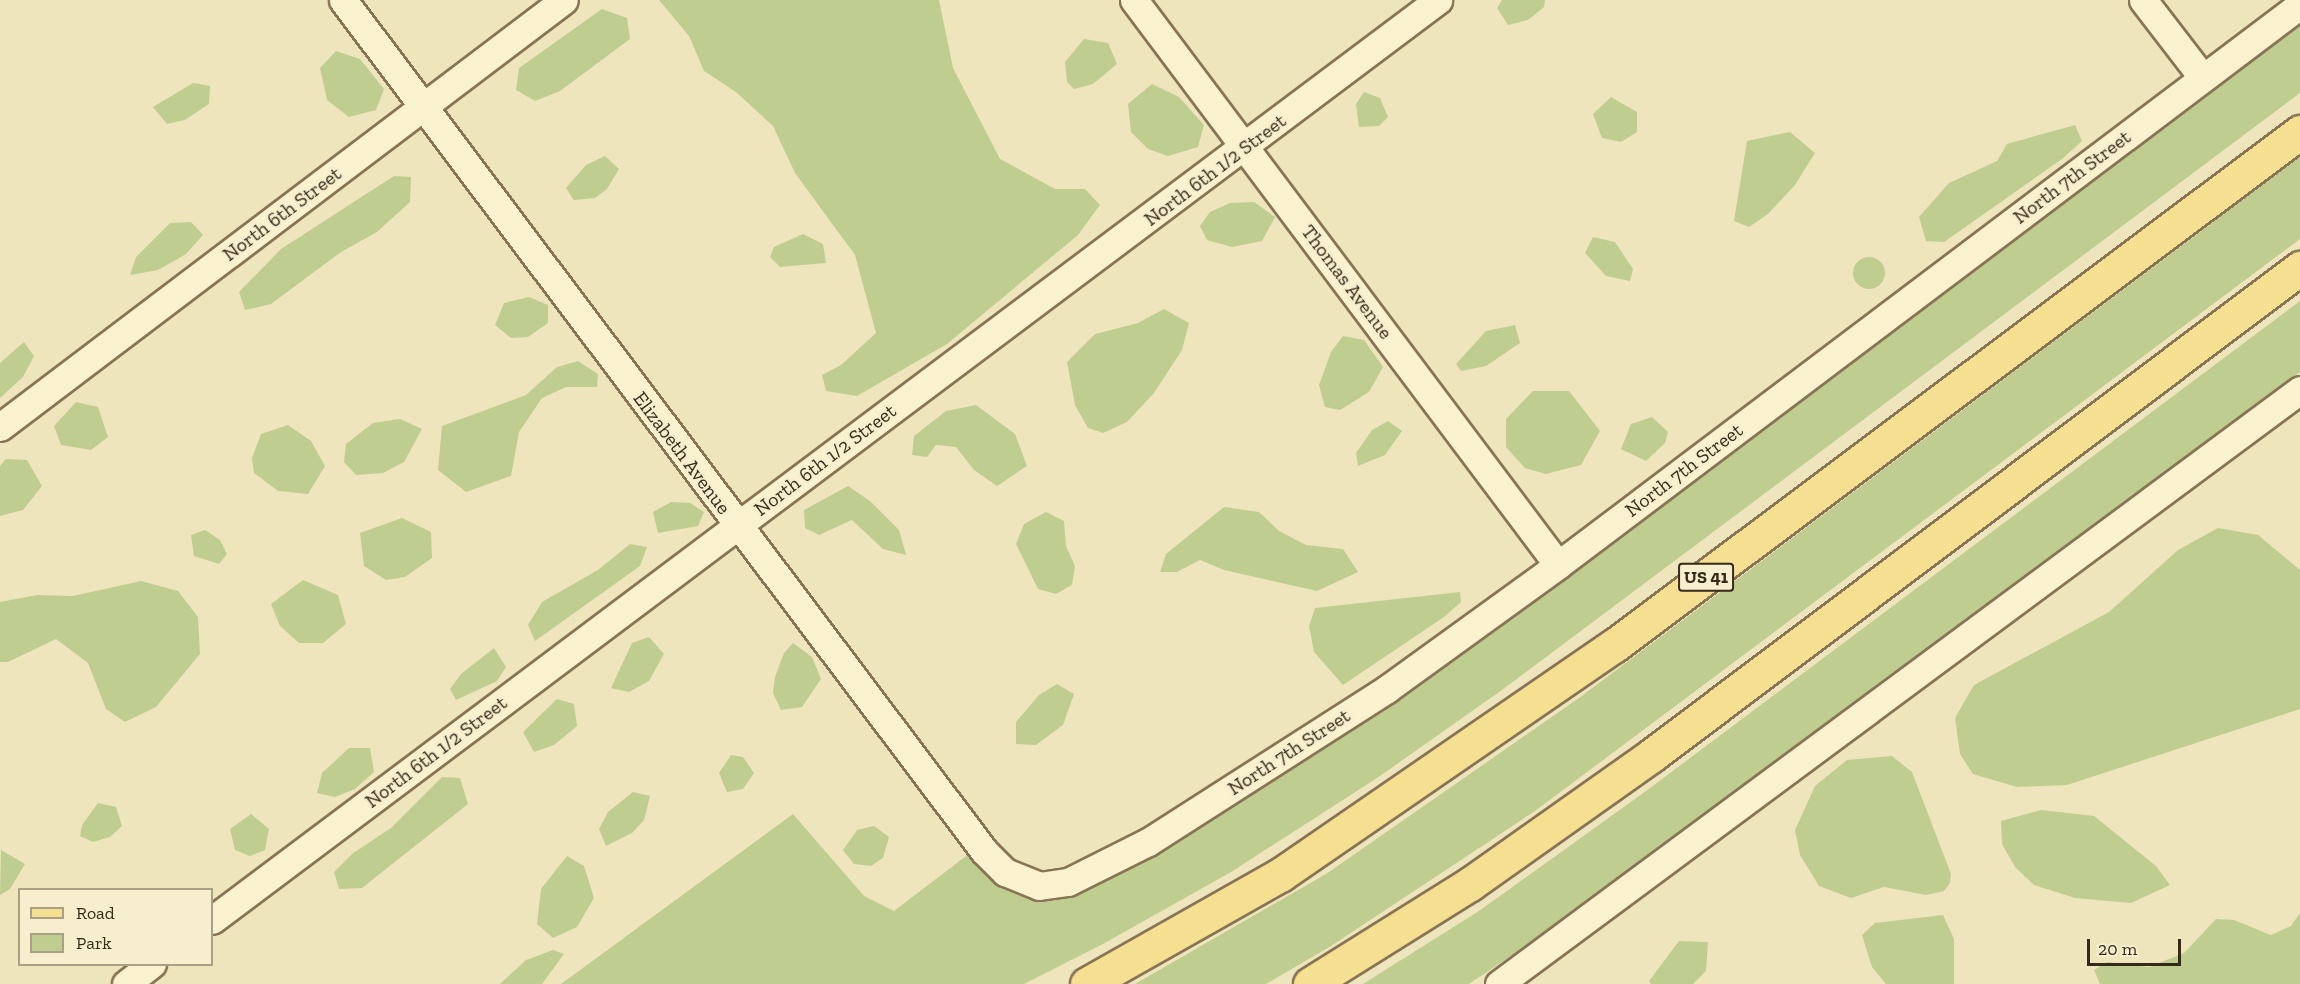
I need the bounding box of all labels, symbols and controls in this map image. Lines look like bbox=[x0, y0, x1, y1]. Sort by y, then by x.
street label: North 6th 1/2 Street bbox=[1139, 109, 1291, 231]
street label: North 7th Street bbox=[2008, 125, 2136, 229]
street label: North 6th Street bbox=[218, 162, 346, 266]
street label: Thomas Avenue bbox=[1296, 220, 1398, 344]
street label: Elizabeth Avenue bbox=[628, 387, 736, 519]
street label: North 6th 1/2 Street bbox=[749, 399, 901, 521]
street label: North 7th Street bbox=[1620, 418, 1748, 522]
road number: US 41 bbox=[1678, 562, 1734, 592]
street label: North 6th 1/2 Street bbox=[360, 691, 512, 813]
street label: North 7th Street bbox=[1223, 703, 1355, 801]
legend bbox=[18, 888, 213, 966]
text: Road bbox=[76, 902, 115, 924]
scale bar bbox=[2090, 927, 2184, 965]
text: Park bbox=[76, 932, 112, 954]
text: 20 m bbox=[2098, 938, 2137, 960]

